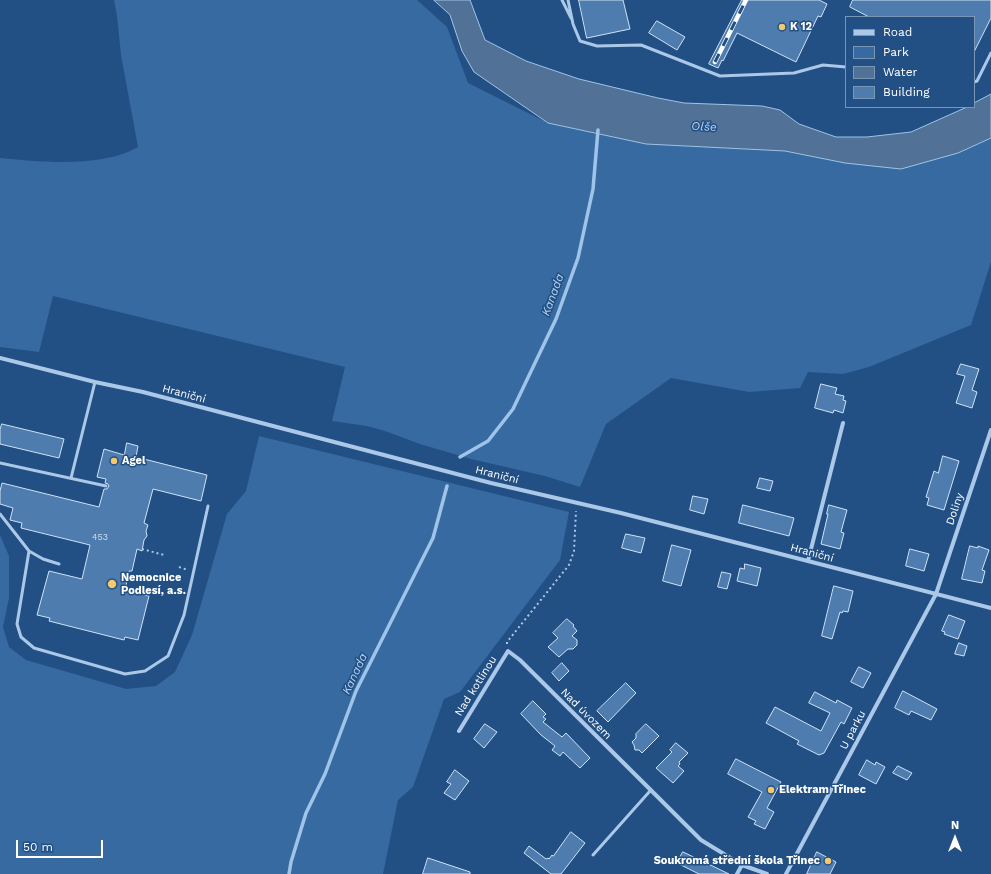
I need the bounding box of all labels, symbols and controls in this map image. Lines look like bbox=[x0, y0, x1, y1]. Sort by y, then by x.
legend bbox=[845, 16, 975, 108]
place label: K 12 bbox=[790, 20, 812, 34]
marker: K 12 bbox=[777, 22, 787, 32]
text: Road bbox=[883, 25, 912, 39]
text: Park bbox=[883, 45, 909, 59]
text: Water bbox=[883, 65, 917, 79]
text: Building bbox=[883, 85, 930, 99]
water label: Olše bbox=[691, 119, 717, 135]
water label: Kanada bbox=[539, 272, 567, 318]
street label: Hraniční bbox=[161, 382, 207, 406]
place label: Agel bbox=[122, 454, 146, 468]
marker: Agel bbox=[109, 456, 119, 466]
street label: Hraniční bbox=[474, 463, 520, 487]
street label: Doliny bbox=[943, 491, 967, 527]
house number: 453 bbox=[92, 532, 108, 542]
street label: Hraniční bbox=[789, 541, 835, 565]
place label: Nemocnice Podlesí, a.s. bbox=[121, 571, 186, 597]
marker: Nemocnice Podlesí, a.s. bbox=[106, 578, 118, 590]
water label: Kanada bbox=[339, 651, 371, 697]
street label: Nad kotlinou bbox=[452, 653, 500, 719]
street label: Nad úvozem bbox=[558, 686, 614, 742]
street label: U parku bbox=[837, 708, 869, 752]
place label: Elektram Třinec bbox=[779, 783, 866, 797]
marker: Elektram Třinec bbox=[766, 785, 776, 795]
north arrow bbox=[935, 818, 975, 858]
text: N bbox=[951, 819, 959, 832]
scale bar bbox=[18, 832, 105, 858]
text: 50 m bbox=[23, 840, 53, 854]
place label: Soukromá střední škola Třinec bbox=[654, 854, 820, 868]
marker: Soukromá střední škola Třinec bbox=[823, 856, 833, 866]

